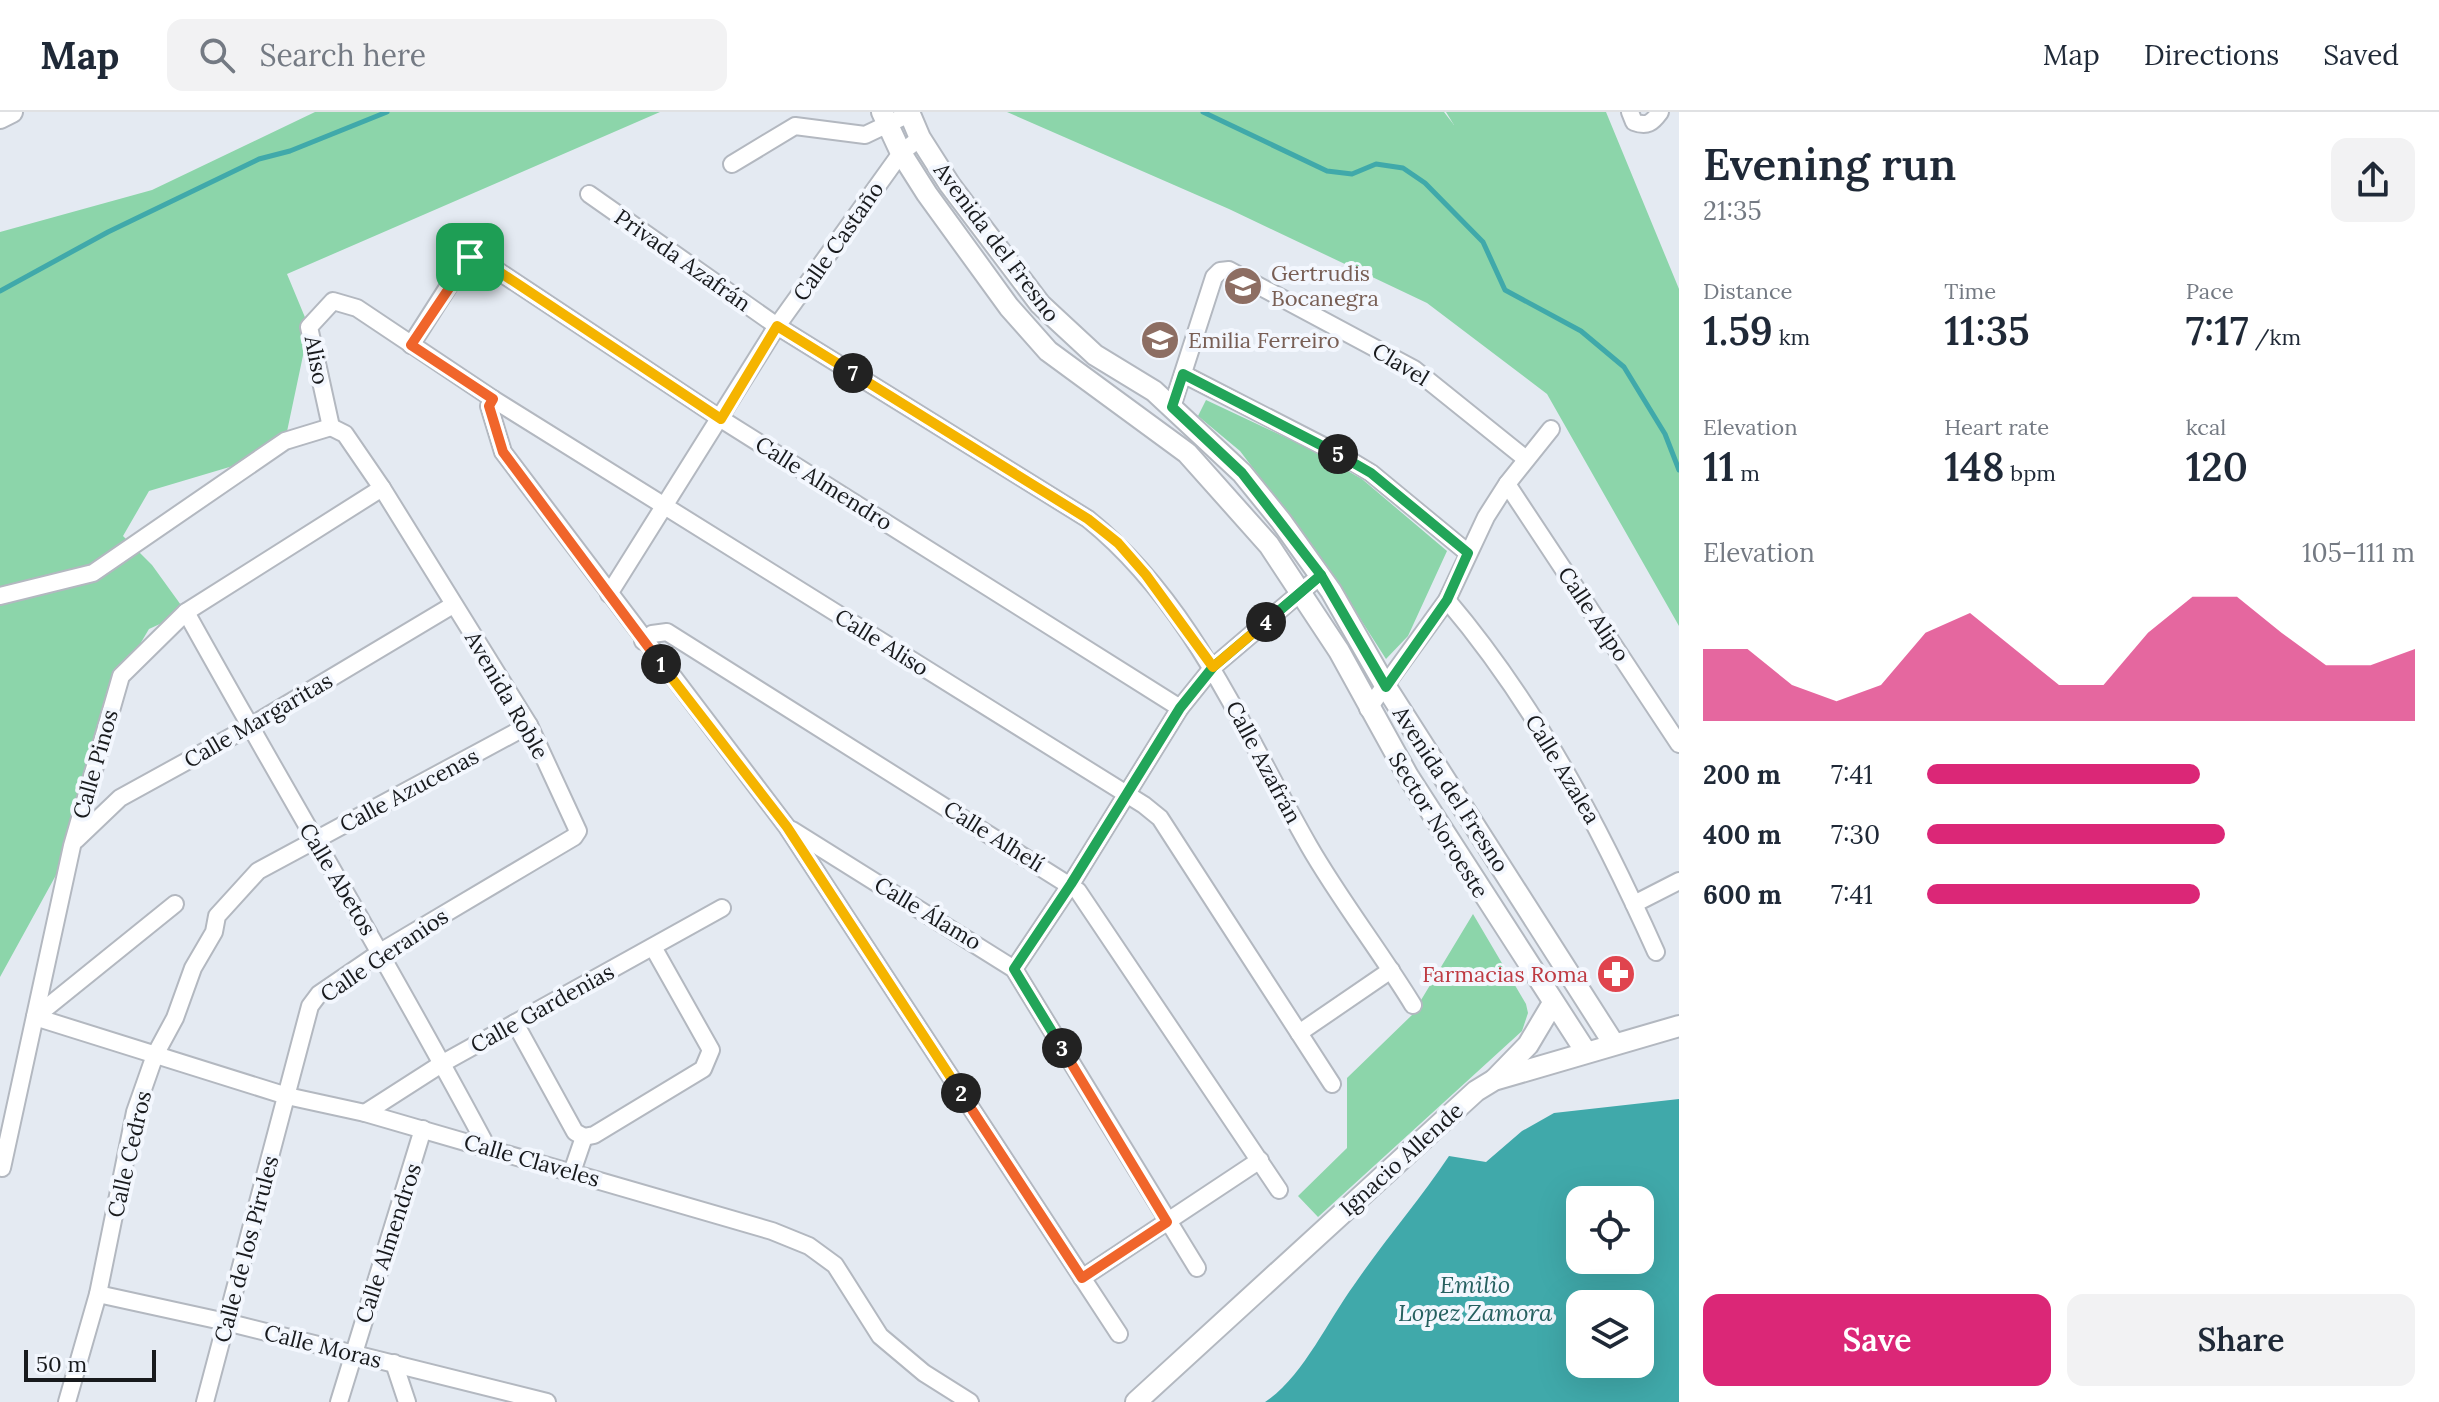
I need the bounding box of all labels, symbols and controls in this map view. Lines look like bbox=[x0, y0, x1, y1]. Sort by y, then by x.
search box bbox=[167, 19, 727, 91]
text: Map bbox=[40, 31, 119, 79]
icon: search bbox=[195, 33, 239, 77]
text: Search here bbox=[259, 36, 426, 74]
text: Map bbox=[2043, 37, 2100, 73]
text: Directions bbox=[2144, 37, 2279, 73]
text: Saved bbox=[2323, 37, 2399, 73]
text: Evening run bbox=[1703, 136, 1956, 192]
button: share bbox=[2331, 138, 2415, 222]
street label: Avenida del Fresno bbox=[927, 156, 1066, 327]
street label: Calle Castaño bbox=[787, 176, 889, 306]
text: 21:35 bbox=[1703, 194, 1762, 227]
street label: Privada Azafrán bbox=[609, 203, 757, 317]
pin bbox=[436, 223, 504, 291]
icon: arrive bbox=[448, 235, 492, 279]
place label: Gertrudis Bocanegra bbox=[1271, 259, 1379, 312]
school or university icon: Gertrudis Bocanegra bbox=[1222, 265, 1264, 307]
text: Distance bbox=[1703, 277, 1793, 305]
text: Time bbox=[1944, 277, 1996, 305]
text: Pace bbox=[2186, 277, 2234, 305]
text: 1.59 bbox=[1703, 305, 1773, 356]
text: 11:35 bbox=[1944, 305, 2030, 356]
text: 7:17 bbox=[2186, 305, 2249, 356]
school or university icon: Emilia Ferreiro bbox=[1139, 319, 1181, 361]
text: km bbox=[1773, 323, 1810, 351]
text: /km bbox=[2249, 323, 2301, 351]
place label: Emilia Ferreiro bbox=[1188, 326, 1340, 354]
street label: Aliso bbox=[298, 332, 335, 387]
street label: Clavel bbox=[1367, 336, 1435, 392]
pin: 7 bbox=[833, 353, 873, 393]
text: 7 bbox=[848, 359, 858, 387]
text: Elevation bbox=[1703, 413, 1798, 441]
text: Heart rate bbox=[1944, 413, 2049, 441]
text: kcal bbox=[2186, 413, 2226, 441]
street label: Calle Almendro bbox=[750, 430, 898, 536]
pin: 5 bbox=[1318, 434, 1358, 474]
text: 5 bbox=[1332, 440, 1344, 468]
text: 11 bbox=[1703, 441, 1734, 492]
text: 148 bbox=[1944, 441, 2005, 492]
text: 120 bbox=[2186, 441, 2248, 492]
text: m bbox=[1734, 459, 1760, 487]
text: bpm bbox=[2005, 459, 2056, 487]
text: Elevation bbox=[1703, 536, 1815, 569]
text: 105–111 m bbox=[2302, 536, 2415, 569]
street label: Calle Alipo bbox=[1552, 561, 1636, 667]
street label: Calle Aliso bbox=[830, 602, 934, 682]
pin: 4 bbox=[1246, 602, 1286, 642]
text: 4 bbox=[1260, 608, 1272, 636]
street label: Avenida Roble bbox=[459, 625, 555, 764]
pin: 1 bbox=[641, 644, 681, 684]
text: 1 bbox=[657, 650, 665, 678]
street label: Calle Margaritas bbox=[179, 666, 337, 774]
street label: Calle Azafrán bbox=[1220, 696, 1308, 828]
street label: Avenida del Fresno bbox=[1386, 700, 1515, 877]
street label: Calle Pinos bbox=[66, 706, 124, 822]
street label: Calle Azalea bbox=[1519, 709, 1607, 829]
street label: Calle Azucenas bbox=[335, 742, 483, 838]
street label: Sector Noroeste bbox=[1383, 747, 1495, 903]
text: 200 m bbox=[1703, 758, 1781, 791]
text: 7:41 bbox=[1831, 758, 1873, 791]
street label: Calle Alhelí bbox=[938, 794, 1050, 878]
street label: Calle Abetos bbox=[293, 818, 383, 940]
text: 400 m bbox=[1703, 818, 1781, 851]
text: 7:30 bbox=[1831, 818, 1880, 851]
street label: Calle Álamo bbox=[869, 870, 987, 956]
text: 600 m bbox=[1703, 878, 1782, 911]
text: 7:41 bbox=[1831, 878, 1873, 911]
street label: Calle Geranios bbox=[315, 902, 453, 1008]
pharmacy icon: Farmacias Roma bbox=[1595, 953, 1637, 995]
street label: Calle Gardenias bbox=[465, 957, 619, 1059]
place label: Farmacias Roma bbox=[1422, 960, 1588, 988]
pin: 3 bbox=[1042, 1028, 1082, 1068]
text: 3 bbox=[1056, 1034, 1068, 1062]
pin: 2 bbox=[941, 1073, 981, 1113]
text: 2 bbox=[955, 1079, 967, 1107]
street label: Calle Cedros bbox=[101, 1088, 157, 1220]
street label: Ignacio Allende bbox=[1333, 1096, 1469, 1222]
street label: Calle Claveles bbox=[461, 1127, 603, 1193]
street label: Calle de los Pirules bbox=[208, 1152, 284, 1346]
street label: Calle Almendros bbox=[349, 1159, 427, 1327]
map controls bbox=[1566, 1186, 1654, 1378]
button: locate bbox=[1566, 1186, 1654, 1274]
water label: Emilio Lopez Zamora bbox=[1398, 1269, 1553, 1328]
button: layers bbox=[1566, 1290, 1654, 1378]
button: Save bbox=[1703, 1294, 2051, 1386]
button: Share bbox=[2067, 1294, 2415, 1386]
street label: Calle Moras bbox=[261, 1318, 385, 1374]
scale bar bbox=[24, 1346, 156, 1382]
text: 50 m bbox=[36, 1350, 87, 1378]

